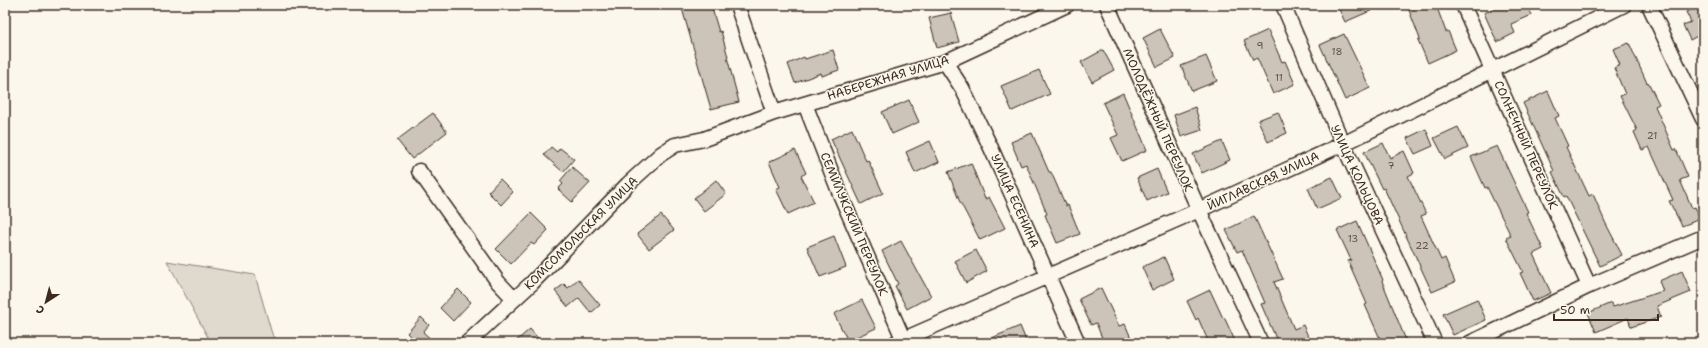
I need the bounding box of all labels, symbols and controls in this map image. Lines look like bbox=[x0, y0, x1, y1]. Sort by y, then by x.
house number: 9 bbox=[1257, 39, 1264, 52]
house number: 18 bbox=[1331, 45, 1343, 58]
street label: МОЛОДЁЖНЫЙ ПЕРЕУЛОК bbox=[1119, 46, 1197, 194]
street label: НАБЕРЕЖНАЯ УЛИЦА bbox=[825, 52, 951, 104]
house number: 11 bbox=[1275, 71, 1283, 84]
street label: СОЛНЕЧНЫЙ ПЕРЕУЛОК bbox=[1490, 78, 1562, 212]
street label: УЛИЦА КОЛЬЦОВА bbox=[1327, 122, 1387, 228]
house number: 21 bbox=[1647, 129, 1657, 142]
street label: ЙИГЛАВСКАЯ УЛИЦА bbox=[1205, 148, 1322, 214]
street label: СЕМИЛУКСКИЙ ПЕРЕУЛОК bbox=[816, 150, 892, 298]
street label: УЛИЦА ЕСЕНИНА bbox=[987, 152, 1043, 251]
house number: 7 bbox=[1388, 159, 1395, 172]
street label: КОМСОМОЛЬСКАЯ УЛИЦА bbox=[521, 173, 641, 293]
house number: 13 bbox=[1348, 232, 1358, 245]
house number: 22 bbox=[1415, 239, 1429, 252]
north arrow bbox=[26, 282, 66, 322]
scale bar bbox=[1554, 296, 1658, 322]
text: С bbox=[33, 301, 48, 318]
text: 50 m bbox=[1560, 302, 1590, 318]

